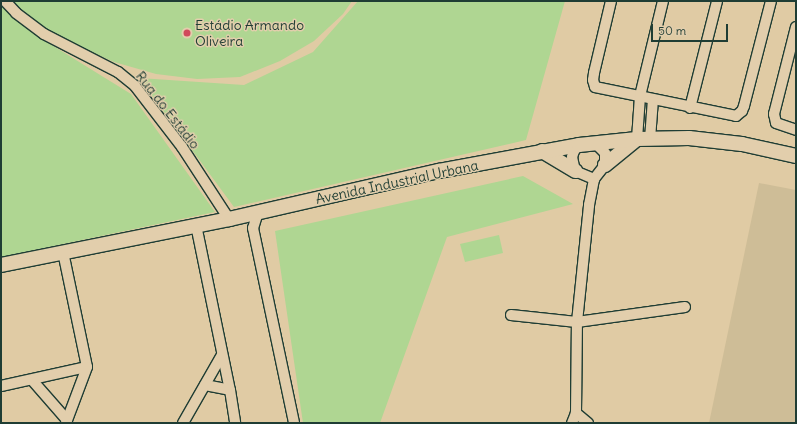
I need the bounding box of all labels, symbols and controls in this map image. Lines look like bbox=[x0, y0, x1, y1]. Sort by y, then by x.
scale bar bbox=[653, 16, 730, 42]
place label: Estádio Armando Oliveira bbox=[195, 17, 304, 50]
text: 50 m bbox=[658, 23, 686, 38]
marker: Estádio Armando Oliveira bbox=[182, 28, 192, 38]
street label: Rua do Estádio bbox=[132, 68, 204, 152]
street label: Avenida Industrial Urbana bbox=[314, 157, 480, 207]

